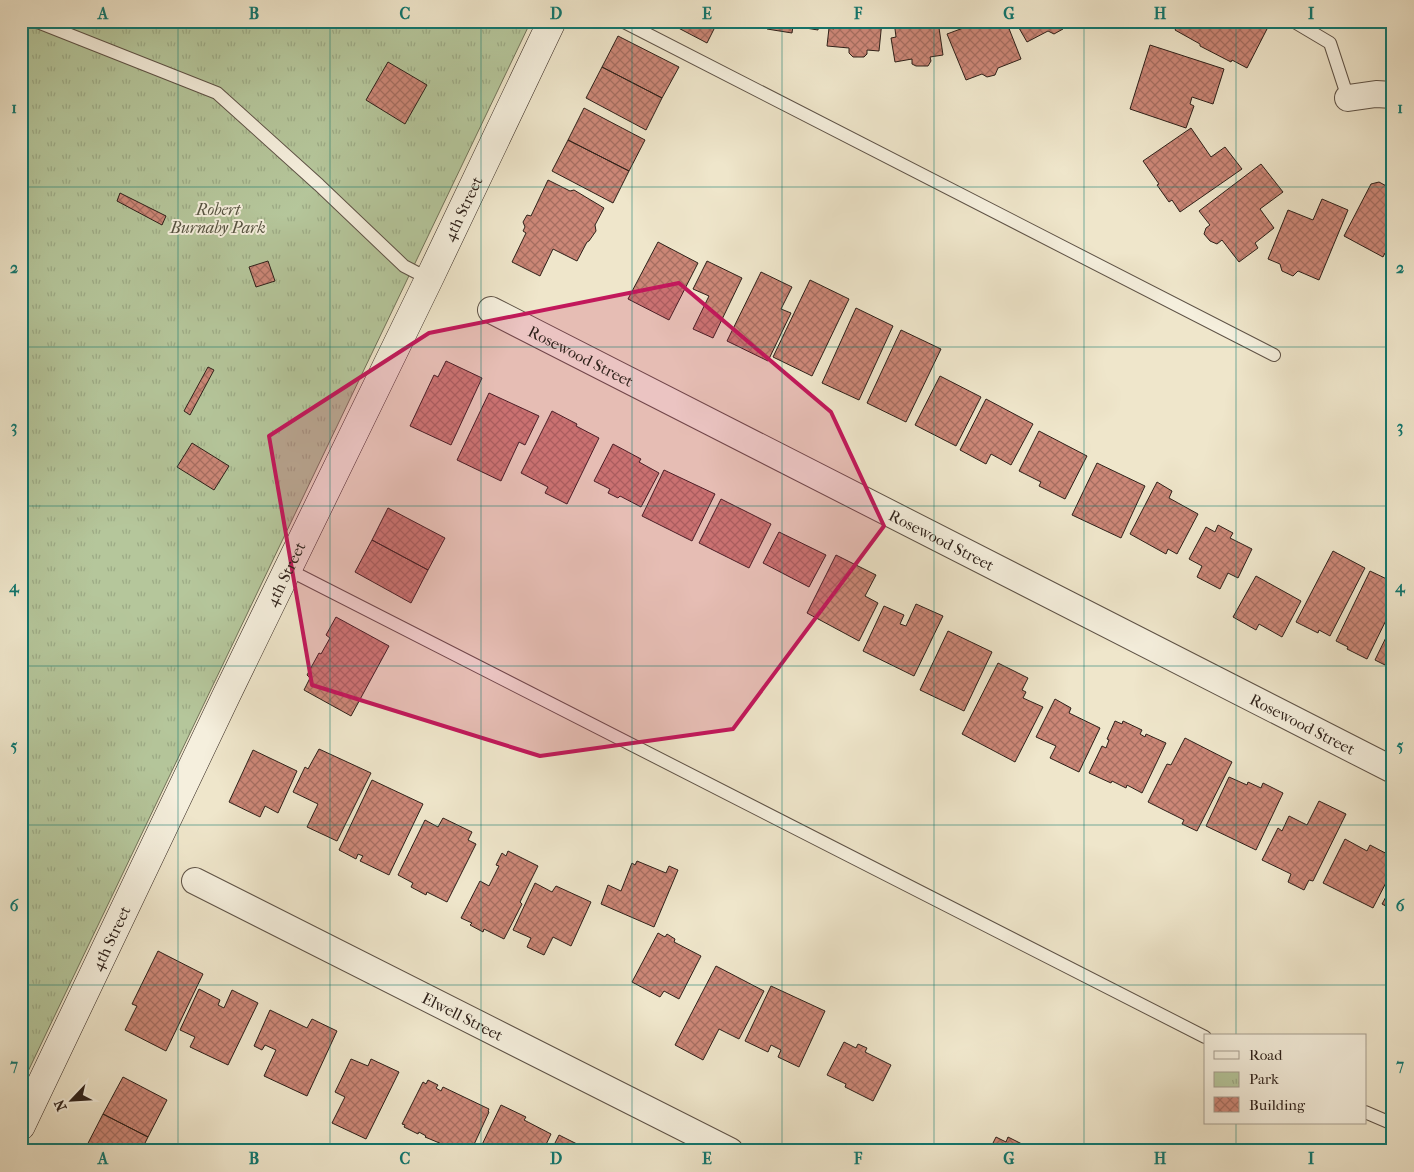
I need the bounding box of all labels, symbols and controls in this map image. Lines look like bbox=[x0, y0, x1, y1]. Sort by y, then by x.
text: A bbox=[97, 4, 109, 23]
text: B bbox=[249, 4, 259, 23]
text: C bbox=[400, 4, 411, 23]
text: D bbox=[550, 4, 562, 23]
text: E bbox=[702, 4, 712, 23]
text: F bbox=[853, 4, 863, 23]
text: G bbox=[1003, 4, 1015, 23]
text: H bbox=[1154, 4, 1167, 23]
text: I bbox=[1308, 4, 1315, 23]
text: 1 bbox=[11, 98, 17, 117]
text: 1 bbox=[1397, 98, 1403, 117]
street label: 4th Street bbox=[439, 173, 486, 244]
park label: Robert Burnaby Park bbox=[169, 200, 266, 237]
text: 2 bbox=[10, 258, 18, 277]
text: 2 bbox=[1396, 258, 1404, 277]
street label: Rosewood Street bbox=[525, 321, 637, 391]
text: 3 bbox=[11, 417, 17, 437]
text: 3 bbox=[1397, 417, 1403, 437]
street label: Rosewood Street bbox=[886, 505, 998, 575]
street label: 4th Street bbox=[262, 538, 309, 610]
text: 4 bbox=[8, 577, 20, 597]
text: 4 bbox=[1394, 577, 1406, 597]
street label: Rosewood Street bbox=[1247, 689, 1359, 759]
text: 5 bbox=[11, 736, 18, 755]
text: 5 bbox=[1397, 736, 1404, 755]
text: 6 bbox=[10, 896, 19, 915]
text: 6 bbox=[1396, 896, 1405, 915]
street label: 4th Street bbox=[87, 902, 134, 974]
street label: Elwell Street bbox=[419, 988, 507, 1045]
legend bbox=[1204, 1034, 1366, 1124]
text: Road bbox=[1249, 1046, 1283, 1064]
text: 7 bbox=[9, 1055, 18, 1074]
text: 7 bbox=[1395, 1055, 1404, 1074]
text: Park bbox=[1249, 1070, 1279, 1088]
north arrow bbox=[48, 1074, 98, 1124]
text: Building bbox=[1249, 1096, 1306, 1114]
text: N bbox=[51, 1097, 71, 1114]
text: A bbox=[97, 1149, 109, 1168]
text: B bbox=[249, 1149, 259, 1168]
text: C bbox=[400, 1149, 411, 1168]
text: D bbox=[550, 1149, 562, 1168]
text: E bbox=[702, 1149, 712, 1168]
text: F bbox=[853, 1149, 863, 1168]
text: G bbox=[1003, 1149, 1015, 1168]
text: H bbox=[1154, 1149, 1167, 1168]
text: I bbox=[1308, 1149, 1315, 1168]

